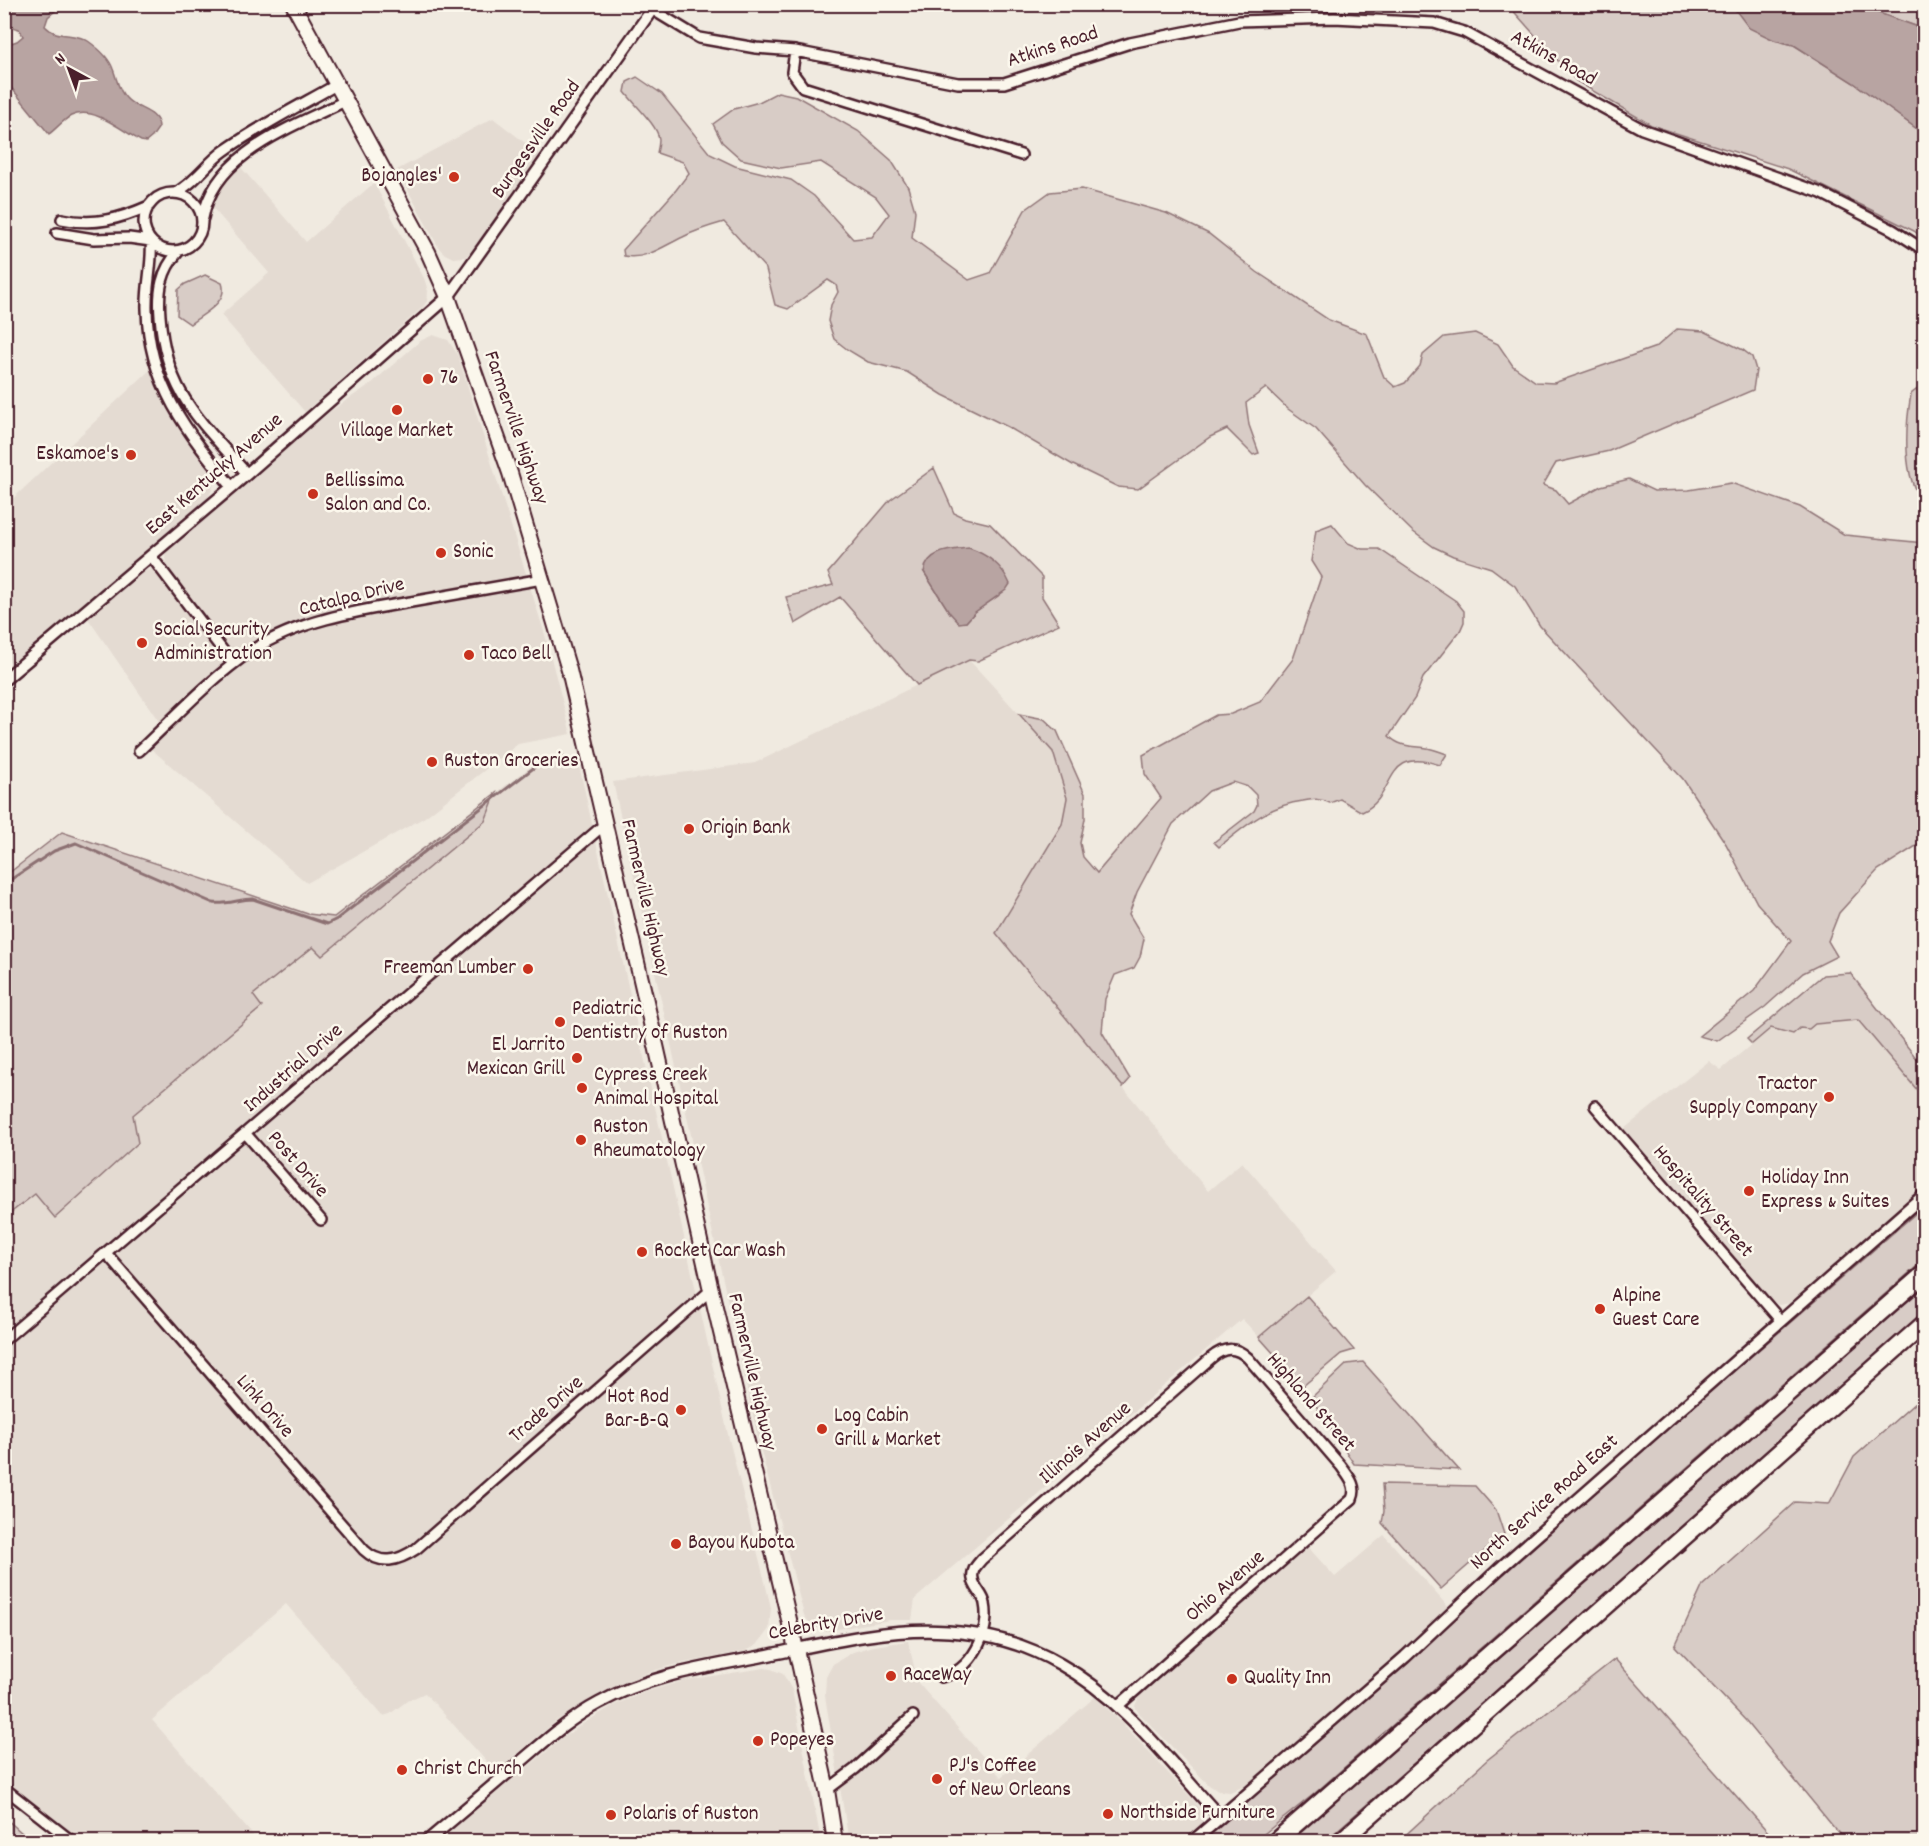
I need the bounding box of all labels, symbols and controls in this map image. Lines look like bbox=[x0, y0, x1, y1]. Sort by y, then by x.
street label: Atkins Road bbox=[1004, 19, 1102, 77]
street label: Atkins Road bbox=[1504, 23, 1602, 95]
north arrow bbox=[39, 39, 99, 99]
text: N bbox=[50, 48, 71, 71]
street label: Burgessville Road bbox=[485, 75, 589, 205]
place label: Bojangles' bbox=[361, 162, 442, 192]
marker: Bojangles' bbox=[447, 170, 461, 184]
street label: Farmerville Highway bbox=[475, 347, 555, 509]
place label: 76 bbox=[440, 364, 458, 394]
marker: 76 bbox=[421, 372, 435, 386]
marker: Village Market bbox=[390, 403, 404, 417]
street label: East Kentucky Avenue bbox=[139, 407, 291, 543]
place label: Village Market bbox=[341, 417, 454, 447]
place label: Eskamoe's bbox=[36, 440, 119, 470]
marker: Eskamoe's bbox=[124, 448, 138, 462]
place label: Bellissima Salon and Co. bbox=[325, 467, 430, 521]
marker: Bellissima Salon and Co. bbox=[306, 487, 320, 501]
place label: Sonic bbox=[453, 538, 494, 568]
marker: Sonic bbox=[434, 546, 448, 560]
street label: Catalpa Drive bbox=[296, 570, 408, 626]
place label: Social Security Administration bbox=[154, 616, 272, 670]
marker: Social Security Administration bbox=[135, 636, 149, 650]
place label: Taco Bell bbox=[481, 640, 551, 670]
marker: Taco Bell bbox=[462, 648, 476, 662]
place label: Ruston Groceries bbox=[444, 747, 579, 777]
marker: Ruston Groceries bbox=[425, 755, 439, 769]
place label: Origin Bank bbox=[701, 814, 790, 844]
street label: Farmerville Highway bbox=[611, 816, 677, 980]
marker: Origin Bank bbox=[682, 822, 696, 836]
place label: Freeman Lumber bbox=[383, 954, 516, 984]
marker: Freeman Lumber bbox=[521, 962, 535, 976]
place label: Pediatric Dentistry of Ruston bbox=[572, 995, 728, 1049]
marker: Pediatric Dentistry of Ruston bbox=[553, 1015, 567, 1029]
street label: Industrial Drive bbox=[238, 1017, 350, 1121]
place label: El Jarrito Mexican Grill bbox=[467, 1031, 565, 1085]
marker: El Jarrito Mexican Grill bbox=[570, 1051, 584, 1065]
place label: Cypress Creek Animal Hospital bbox=[594, 1061, 718, 1115]
place label: Tractor Supply Company bbox=[1689, 1070, 1817, 1124]
marker: Cypress Creek Animal Hospital bbox=[575, 1081, 589, 1095]
marker: Tractor Supply Company bbox=[1822, 1090, 1836, 1104]
place label: Ruston Rheumatology bbox=[593, 1113, 705, 1167]
street label: Post Drive bbox=[259, 1125, 335, 1205]
marker: Ruston Rheumatology bbox=[574, 1133, 588, 1147]
street label: Hospitality Street bbox=[1644, 1139, 1760, 1265]
place label: Holiday Inn Express & Suites bbox=[1761, 1164, 1890, 1218]
marker: Holiday Inn Express & Suites bbox=[1742, 1184, 1756, 1198]
place label: Rocket Car Wash bbox=[654, 1237, 786, 1267]
marker: Rocket Car Wash bbox=[635, 1245, 649, 1259]
place label: Alpine Guest Care bbox=[1612, 1282, 1700, 1336]
street label: Farmerville Highway bbox=[718, 1290, 784, 1454]
marker: Alpine Guest Care bbox=[1593, 1302, 1607, 1316]
street label: Highland Street bbox=[1258, 1346, 1362, 1460]
street label: Link Drive bbox=[228, 1368, 300, 1446]
street label: Trade Drive bbox=[503, 1369, 591, 1451]
place label: Hot Rod Bar-B-Q bbox=[605, 1383, 669, 1437]
street label: Illinois Avenue bbox=[1033, 1395, 1139, 1493]
place label: Log Cabin Grill & Market bbox=[834, 1402, 941, 1456]
marker: Hot Rod Bar-B-Q bbox=[674, 1403, 688, 1417]
marker: Log Cabin Grill & Market bbox=[815, 1422, 829, 1436]
street label: North Service Road East bbox=[1464, 1428, 1626, 1578]
place label: Bayou Kubota bbox=[688, 1529, 795, 1559]
marker: Bayou Kubota bbox=[669, 1537, 683, 1551]
street label: Ohio Avenue bbox=[1180, 1544, 1272, 1630]
street label: Celebrity Drive bbox=[766, 1600, 886, 1650]
place label: RaceWay bbox=[903, 1661, 972, 1691]
place label: Quality Inn bbox=[1244, 1664, 1331, 1694]
marker: RaceWay bbox=[884, 1669, 898, 1683]
marker: Quality Inn bbox=[1225, 1672, 1239, 1686]
place label: Popeyes bbox=[770, 1726, 834, 1756]
marker: Popeyes bbox=[751, 1734, 765, 1748]
place label: PJ's Coffee of New Orleans bbox=[949, 1752, 1071, 1806]
place label: Christ Church bbox=[414, 1755, 522, 1785]
marker: Christ Church bbox=[395, 1763, 409, 1777]
marker: PJ's Coffee of New Orleans bbox=[930, 1772, 944, 1786]
place label: Northside Furniture bbox=[1120, 1799, 1275, 1829]
place label: Polaris of Ruston bbox=[623, 1800, 758, 1830]
marker: Northside Furniture bbox=[1101, 1807, 1115, 1821]
marker: Polaris of Ruston bbox=[604, 1808, 618, 1822]

